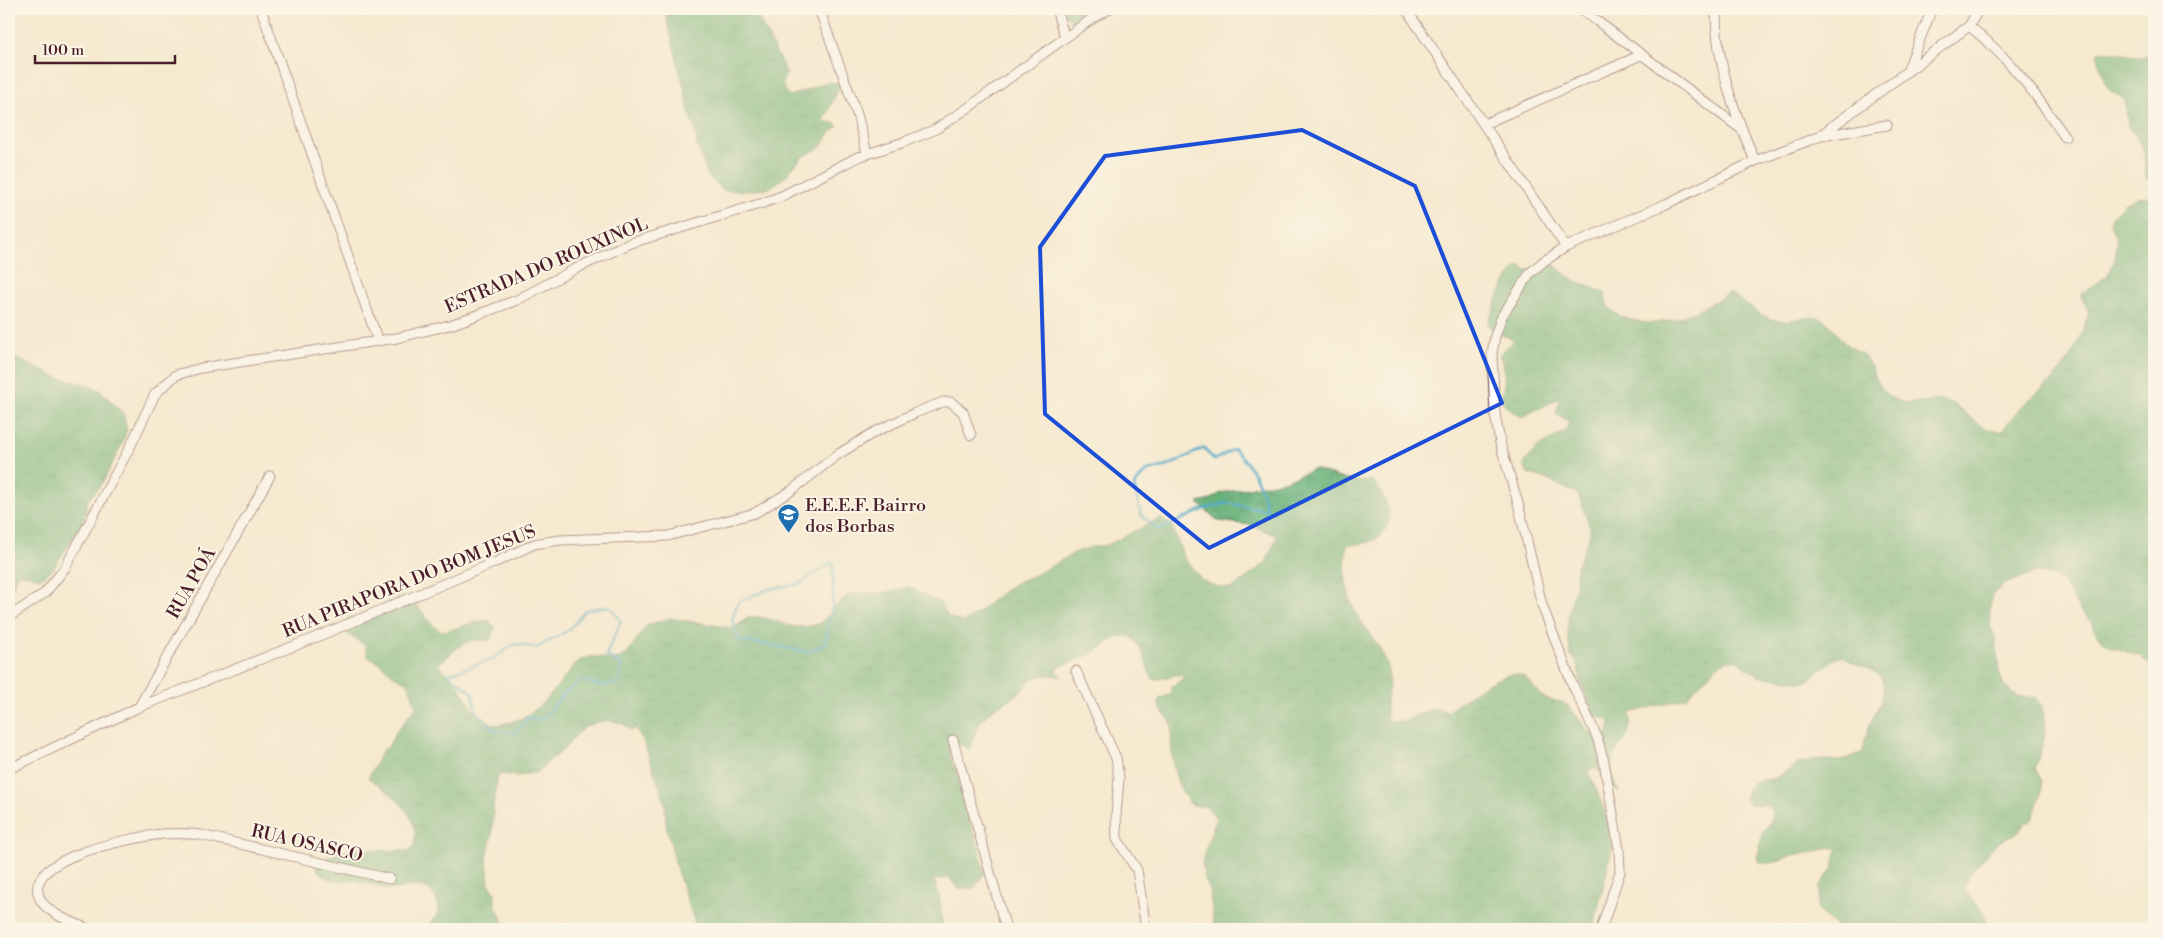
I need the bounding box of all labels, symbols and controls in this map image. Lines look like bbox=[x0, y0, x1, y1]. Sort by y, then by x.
scale bar bbox=[35, 32, 175, 64]
text: 100 m bbox=[42, 41, 84, 60]
street label: ESTRADA DO ROUXINOL bbox=[441, 212, 651, 319]
place label: E.E.E.F. Bairro dos Borbas bbox=[805, 494, 926, 538]
school or university icon: E.E.E.F. Bairro dos Borbas bbox=[777, 503, 801, 534]
street label: RUA PIRAPORA DO BOM JESUS bbox=[279, 520, 539, 643]
street label: RUA POÁ bbox=[162, 543, 221, 623]
street label: RUA OSASCO bbox=[249, 819, 365, 867]

